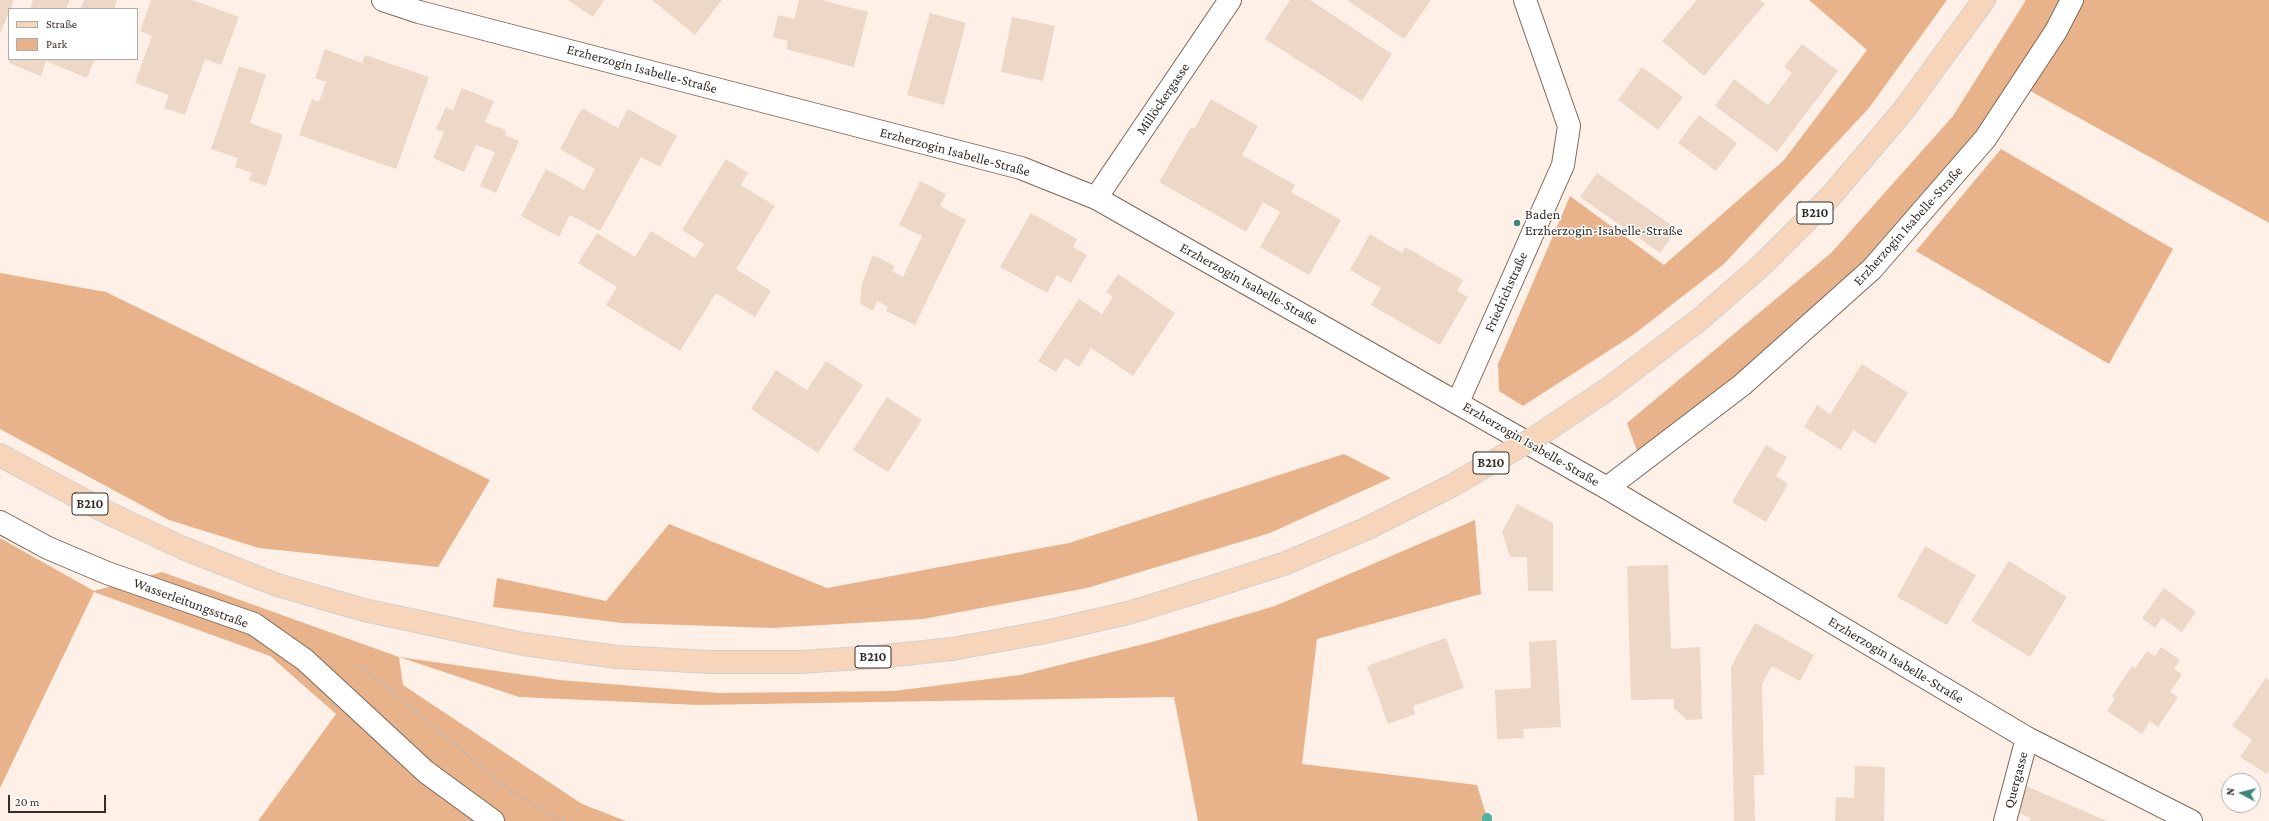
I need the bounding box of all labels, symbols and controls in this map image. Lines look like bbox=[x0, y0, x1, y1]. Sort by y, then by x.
legend bbox=[8, 8, 138, 60]
text: Straße bbox=[46, 17, 77, 31]
text: Park bbox=[46, 37, 67, 51]
street label: Erzherzogin Isabelle-Straße bbox=[565, 41, 719, 97]
street label: Millöckergasse bbox=[1133, 60, 1193, 138]
street label: Erzherzogin Isabelle-Straße bbox=[878, 124, 1032, 180]
street label: Erzherzogin Isabelle-Straße bbox=[1850, 163, 1966, 289]
road number: B210 bbox=[1797, 202, 1833, 224]
place label: Baden Erzherzogin-Isabelle-Straße bbox=[1525, 207, 1683, 240]
marker: Baden Erzherzogin-Isabelle-Straße bbox=[1512, 218, 1522, 228]
street label: Erzherzogin Isabelle-Straße bbox=[1177, 239, 1321, 329]
street label: Friedrichstraße bbox=[1481, 249, 1531, 335]
street label: Erzherzogin Isabelle-Straße bbox=[1460, 398, 1602, 490]
road number: B210 bbox=[1473, 452, 1509, 474]
road number: B210 bbox=[72, 493, 108, 515]
street label: Wasserleitungsstraße bbox=[131, 574, 251, 632]
street label: Erzherzogin Isabelle-Straße bbox=[1825, 613, 1967, 707]
road number: B210 bbox=[855, 646, 891, 668]
street label: Quergasse bbox=[2000, 750, 2032, 810]
north arrow bbox=[2221, 773, 2261, 813]
scale bar bbox=[10, 787, 108, 813]
text: N bbox=[2224, 787, 2236, 796]
text: 20 m bbox=[15, 795, 39, 809]

